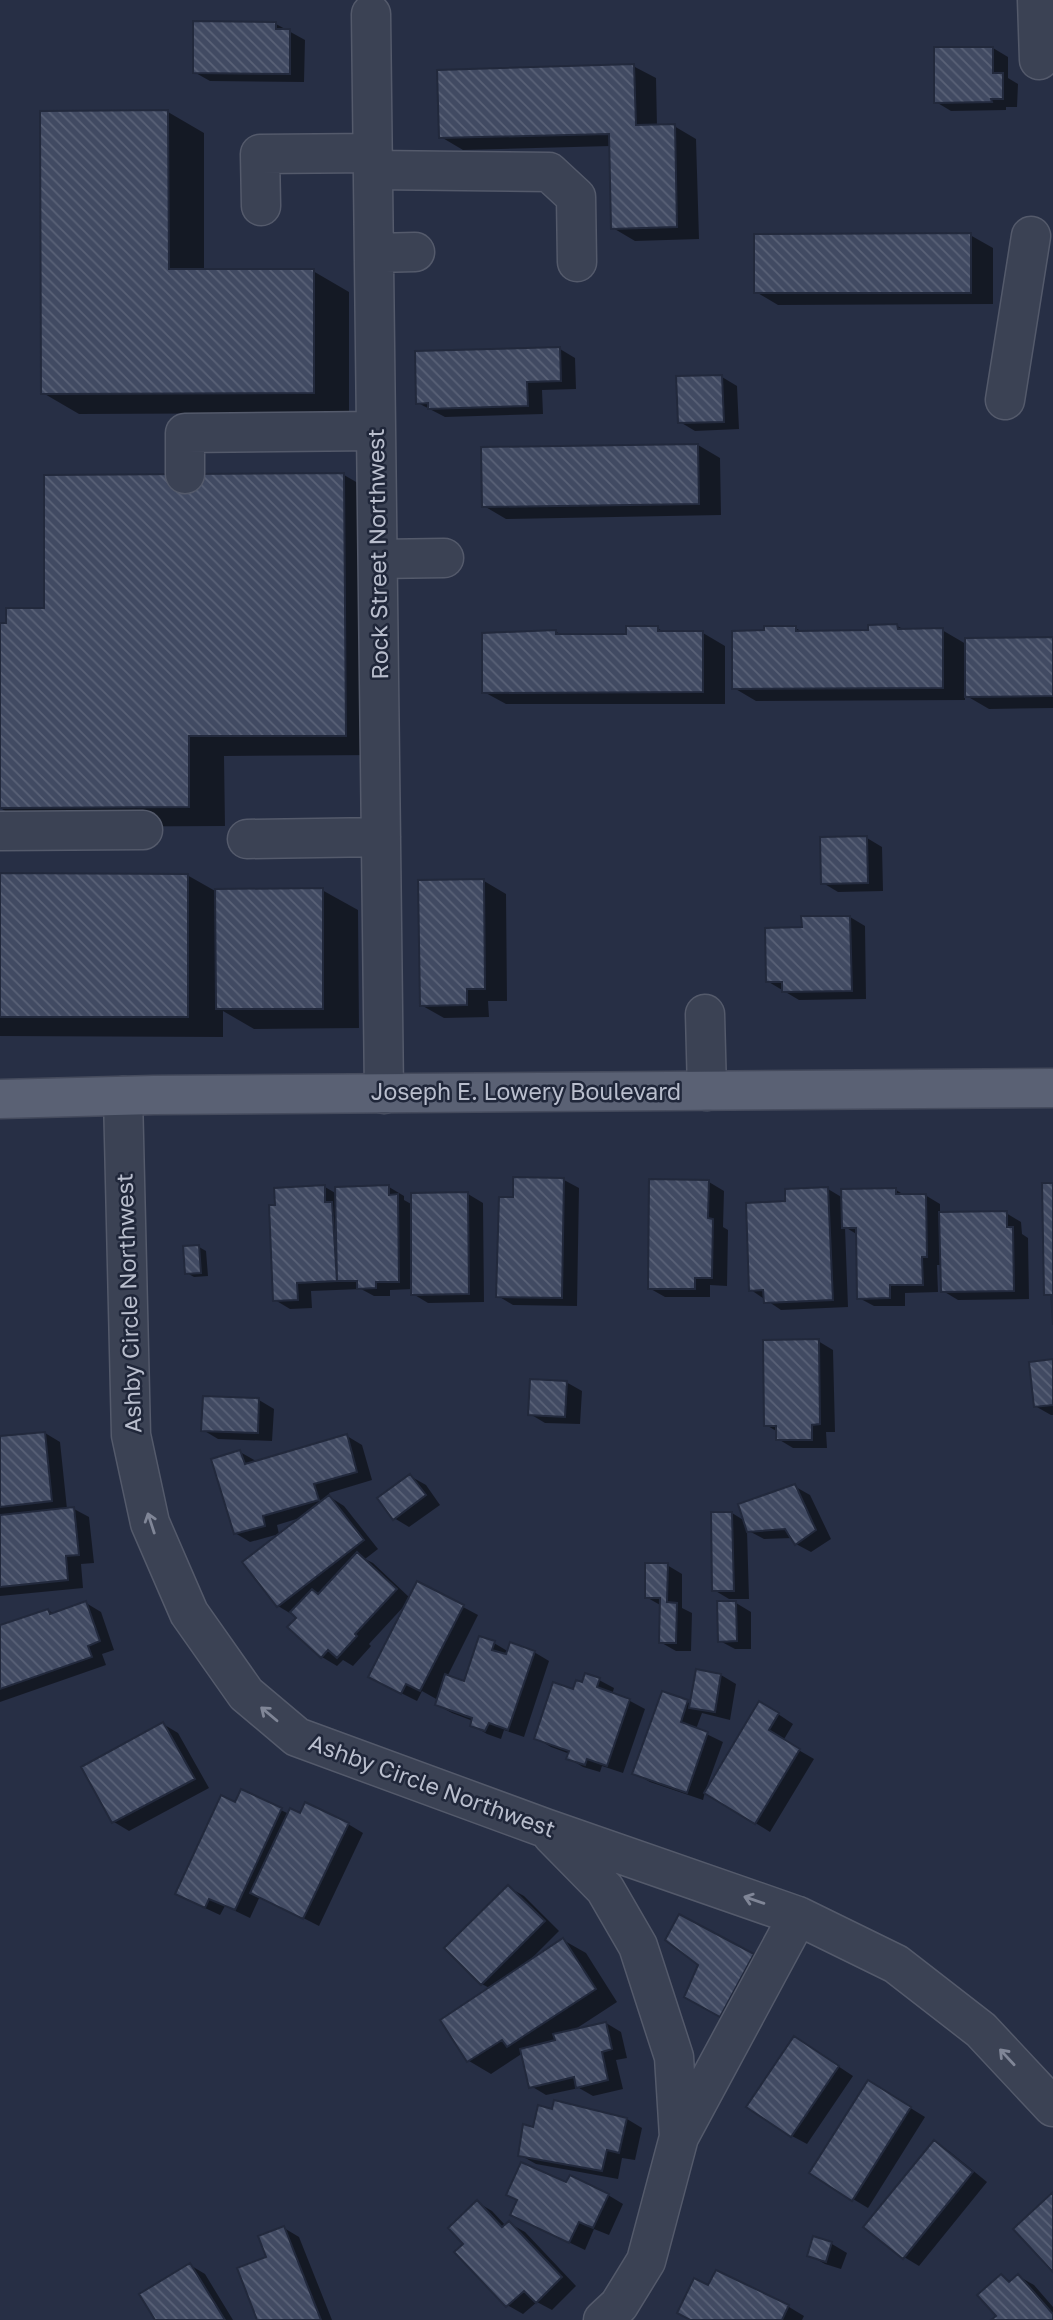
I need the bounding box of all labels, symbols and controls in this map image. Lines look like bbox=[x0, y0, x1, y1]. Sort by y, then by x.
street label: Rock Street Northwest bbox=[361, 428, 393, 680]
street label: Joseph E. Lowery Boulevard bbox=[371, 1077, 681, 1105]
street label: Ashby Circle Northwest bbox=[109, 1173, 147, 1434]
one-way arrow bbox=[144, 1512, 156, 1534]
one-way arrow bbox=[261, 1706, 279, 1721]
street label: Ashby Circle Northwest bbox=[305, 1727, 559, 1843]
one-way arrow bbox=[743, 1893, 765, 1905]
one-way arrow bbox=[998, 2049, 1015, 2066]

